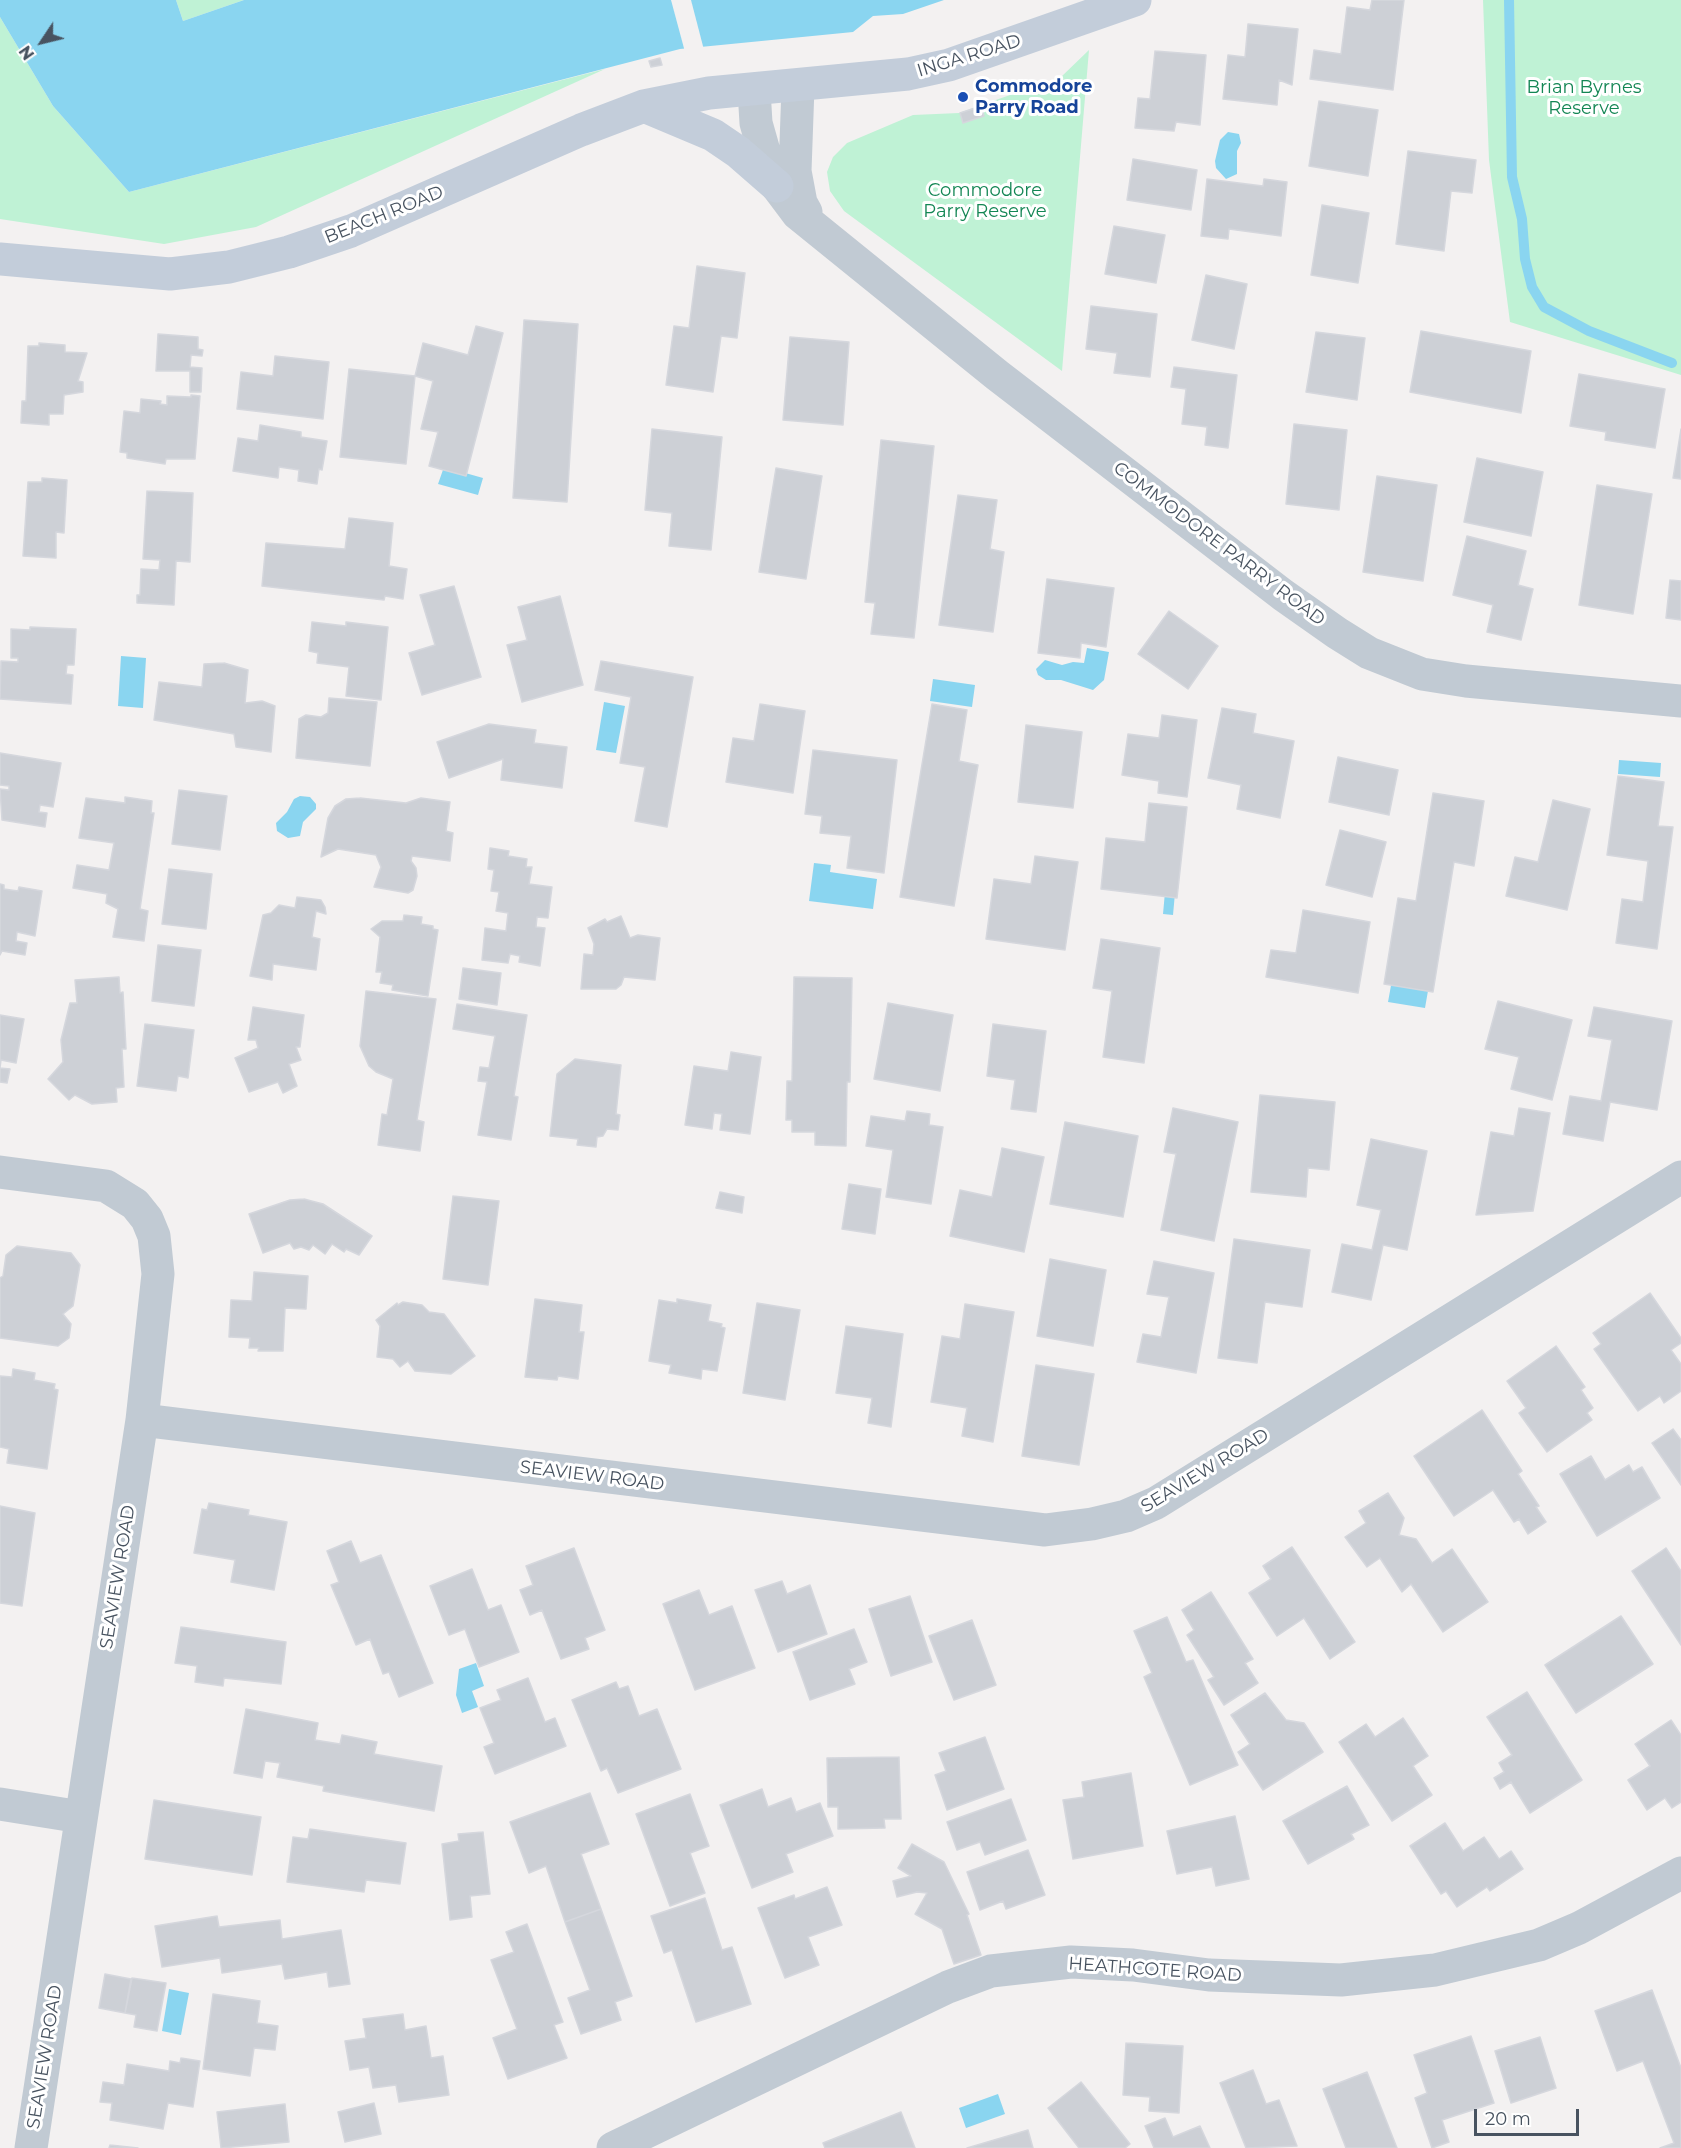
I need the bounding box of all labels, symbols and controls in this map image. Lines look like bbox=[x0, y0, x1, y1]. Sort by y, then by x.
north arrow bbox=[12, 12, 72, 72]
street label: INGA ROAD bbox=[915, 30, 1023, 82]
text: N bbox=[15, 42, 38, 63]
place label: Commodore Parry Road bbox=[975, 76, 1092, 118]
park label: Brian Byrnes Reserve bbox=[1526, 77, 1642, 119]
marker: Commodore Parry Road bbox=[956, 90, 970, 104]
park label: Commodore Parry Reserve bbox=[923, 180, 1047, 222]
street label: BEACH ROAD bbox=[321, 181, 447, 249]
street label: COMMODORE PARRY ROAD bbox=[1109, 457, 1329, 631]
street label: SEAVIEW ROAD bbox=[1137, 1424, 1273, 1518]
street label: SEAVIEW ROAD bbox=[519, 1456, 665, 1496]
street label: SEAVIEW ROAD bbox=[96, 1504, 140, 1650]
street label: HEATHCOTE ROAD bbox=[1068, 1953, 1242, 1987]
street label: SEAVIEW ROAD bbox=[23, 1984, 67, 2130]
scale bar bbox=[1477, 2097, 1582, 2135]
text: 20 m bbox=[1485, 2108, 1531, 2130]

